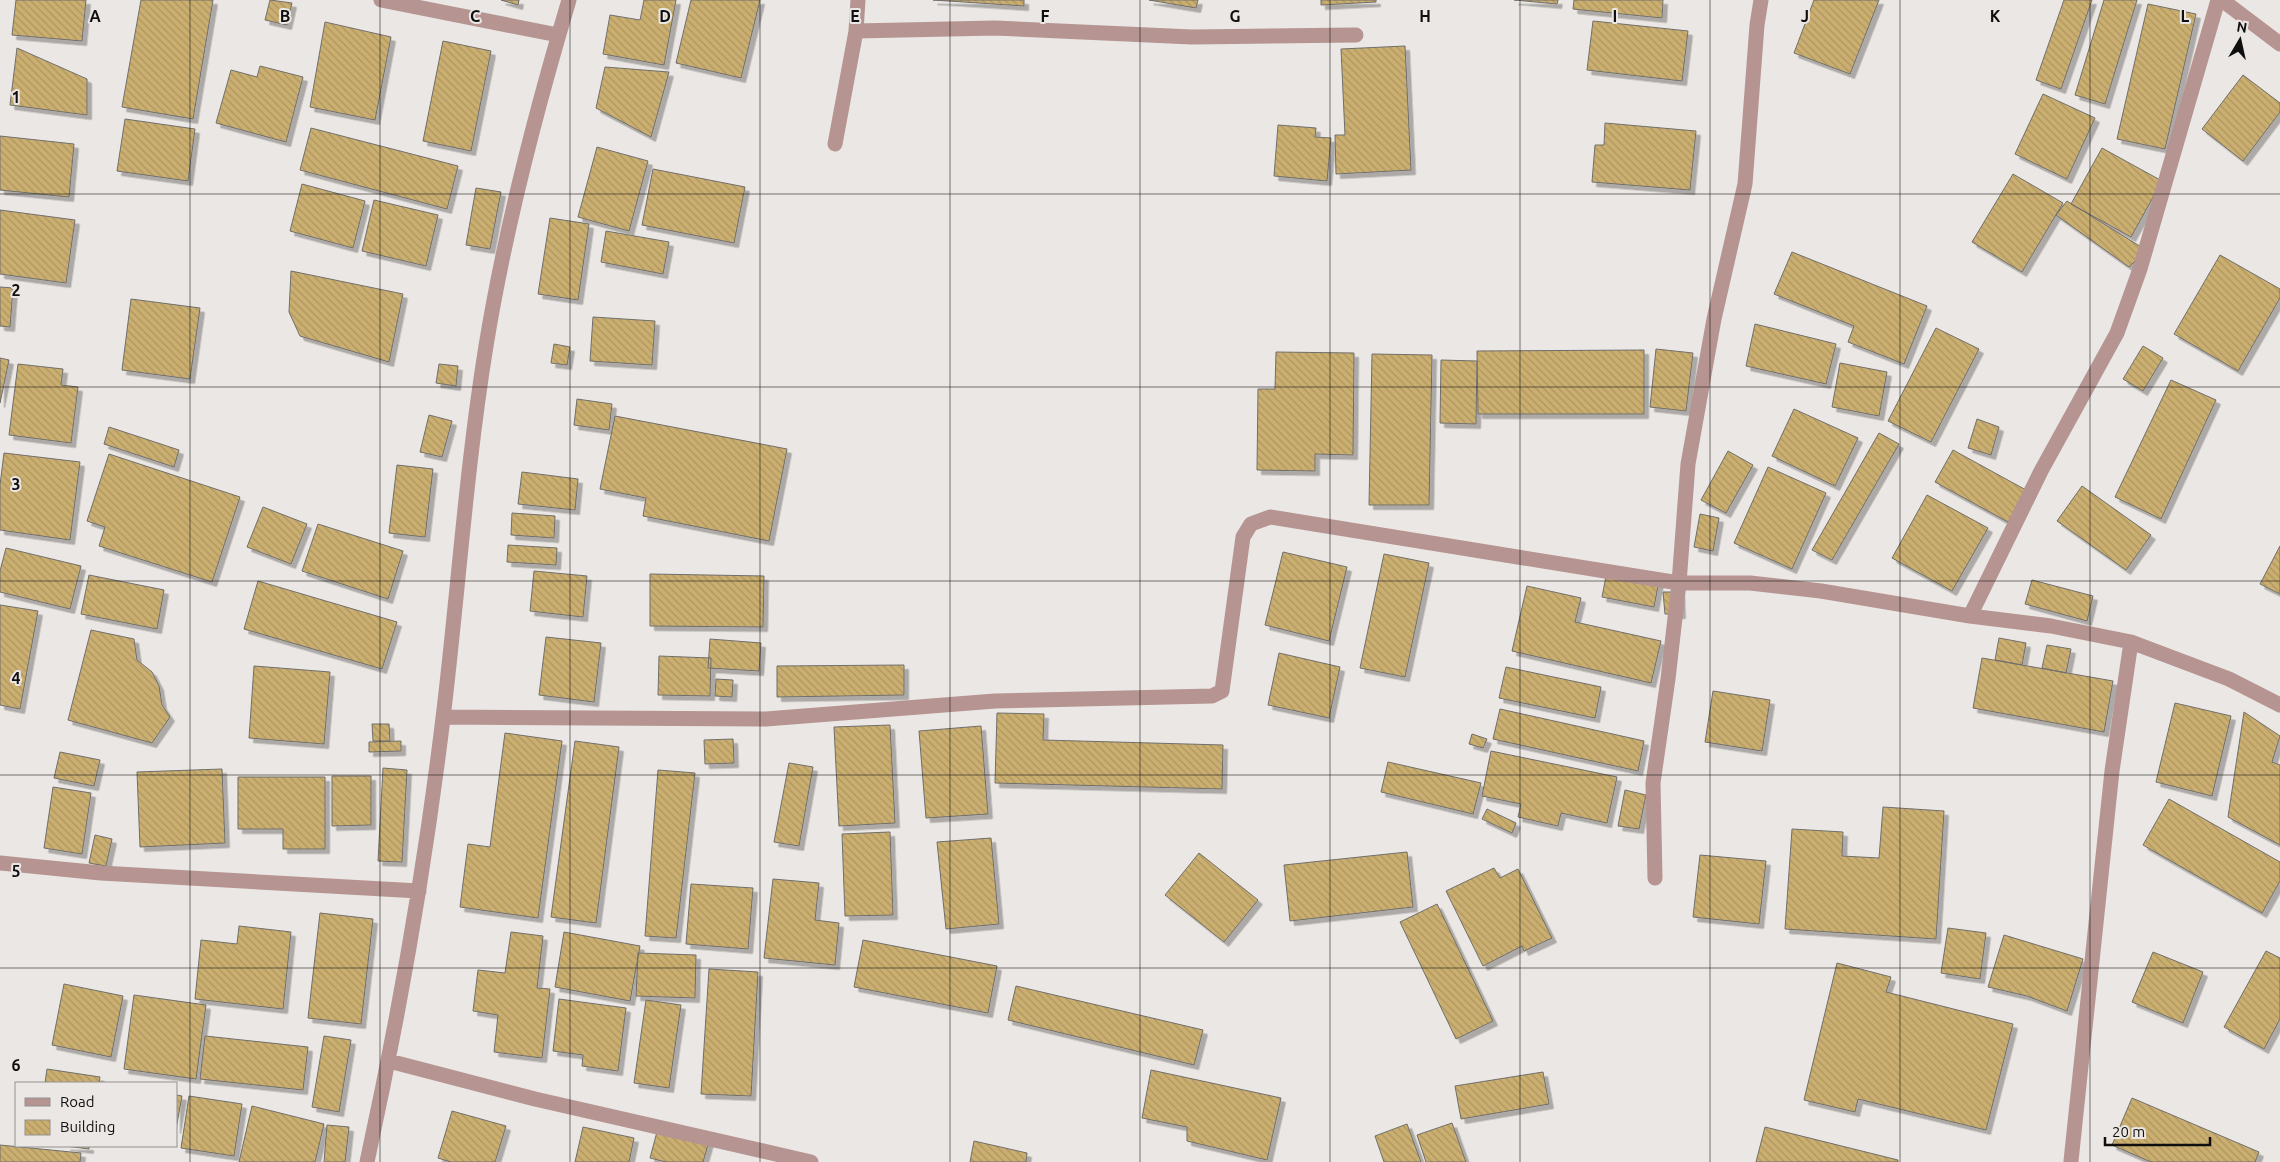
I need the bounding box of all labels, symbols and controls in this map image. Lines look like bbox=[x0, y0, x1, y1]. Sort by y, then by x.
text: A bbox=[89, 7, 101, 25]
text: B bbox=[280, 7, 290, 25]
text: C bbox=[470, 7, 480, 25]
text: D bbox=[659, 7, 671, 25]
text: E bbox=[850, 7, 860, 25]
text: F bbox=[1041, 7, 1050, 25]
text: G bbox=[1229, 7, 1241, 25]
text: H bbox=[1419, 7, 1431, 25]
text: I bbox=[1613, 7, 1617, 25]
text: J bbox=[1801, 7, 1809, 25]
text: K bbox=[1990, 7, 2001, 25]
text: L bbox=[2181, 7, 2190, 25]
north arrow bbox=[2215, 15, 2265, 65]
text: N bbox=[2236, 18, 2248, 36]
text: 1 bbox=[11, 88, 21, 106]
text: 2 bbox=[11, 281, 21, 299]
text: 3 bbox=[11, 475, 21, 493]
text: 4 bbox=[11, 669, 21, 687]
text: 5 bbox=[11, 862, 21, 880]
text: 6 bbox=[11, 1056, 21, 1074]
legend bbox=[15, 1082, 178, 1147]
text: Road bbox=[60, 1093, 95, 1110]
scale bar bbox=[2105, 1114, 2210, 1146]
text: Building bbox=[60, 1118, 115, 1135]
text: 20 m bbox=[2112, 1123, 2145, 1140]

